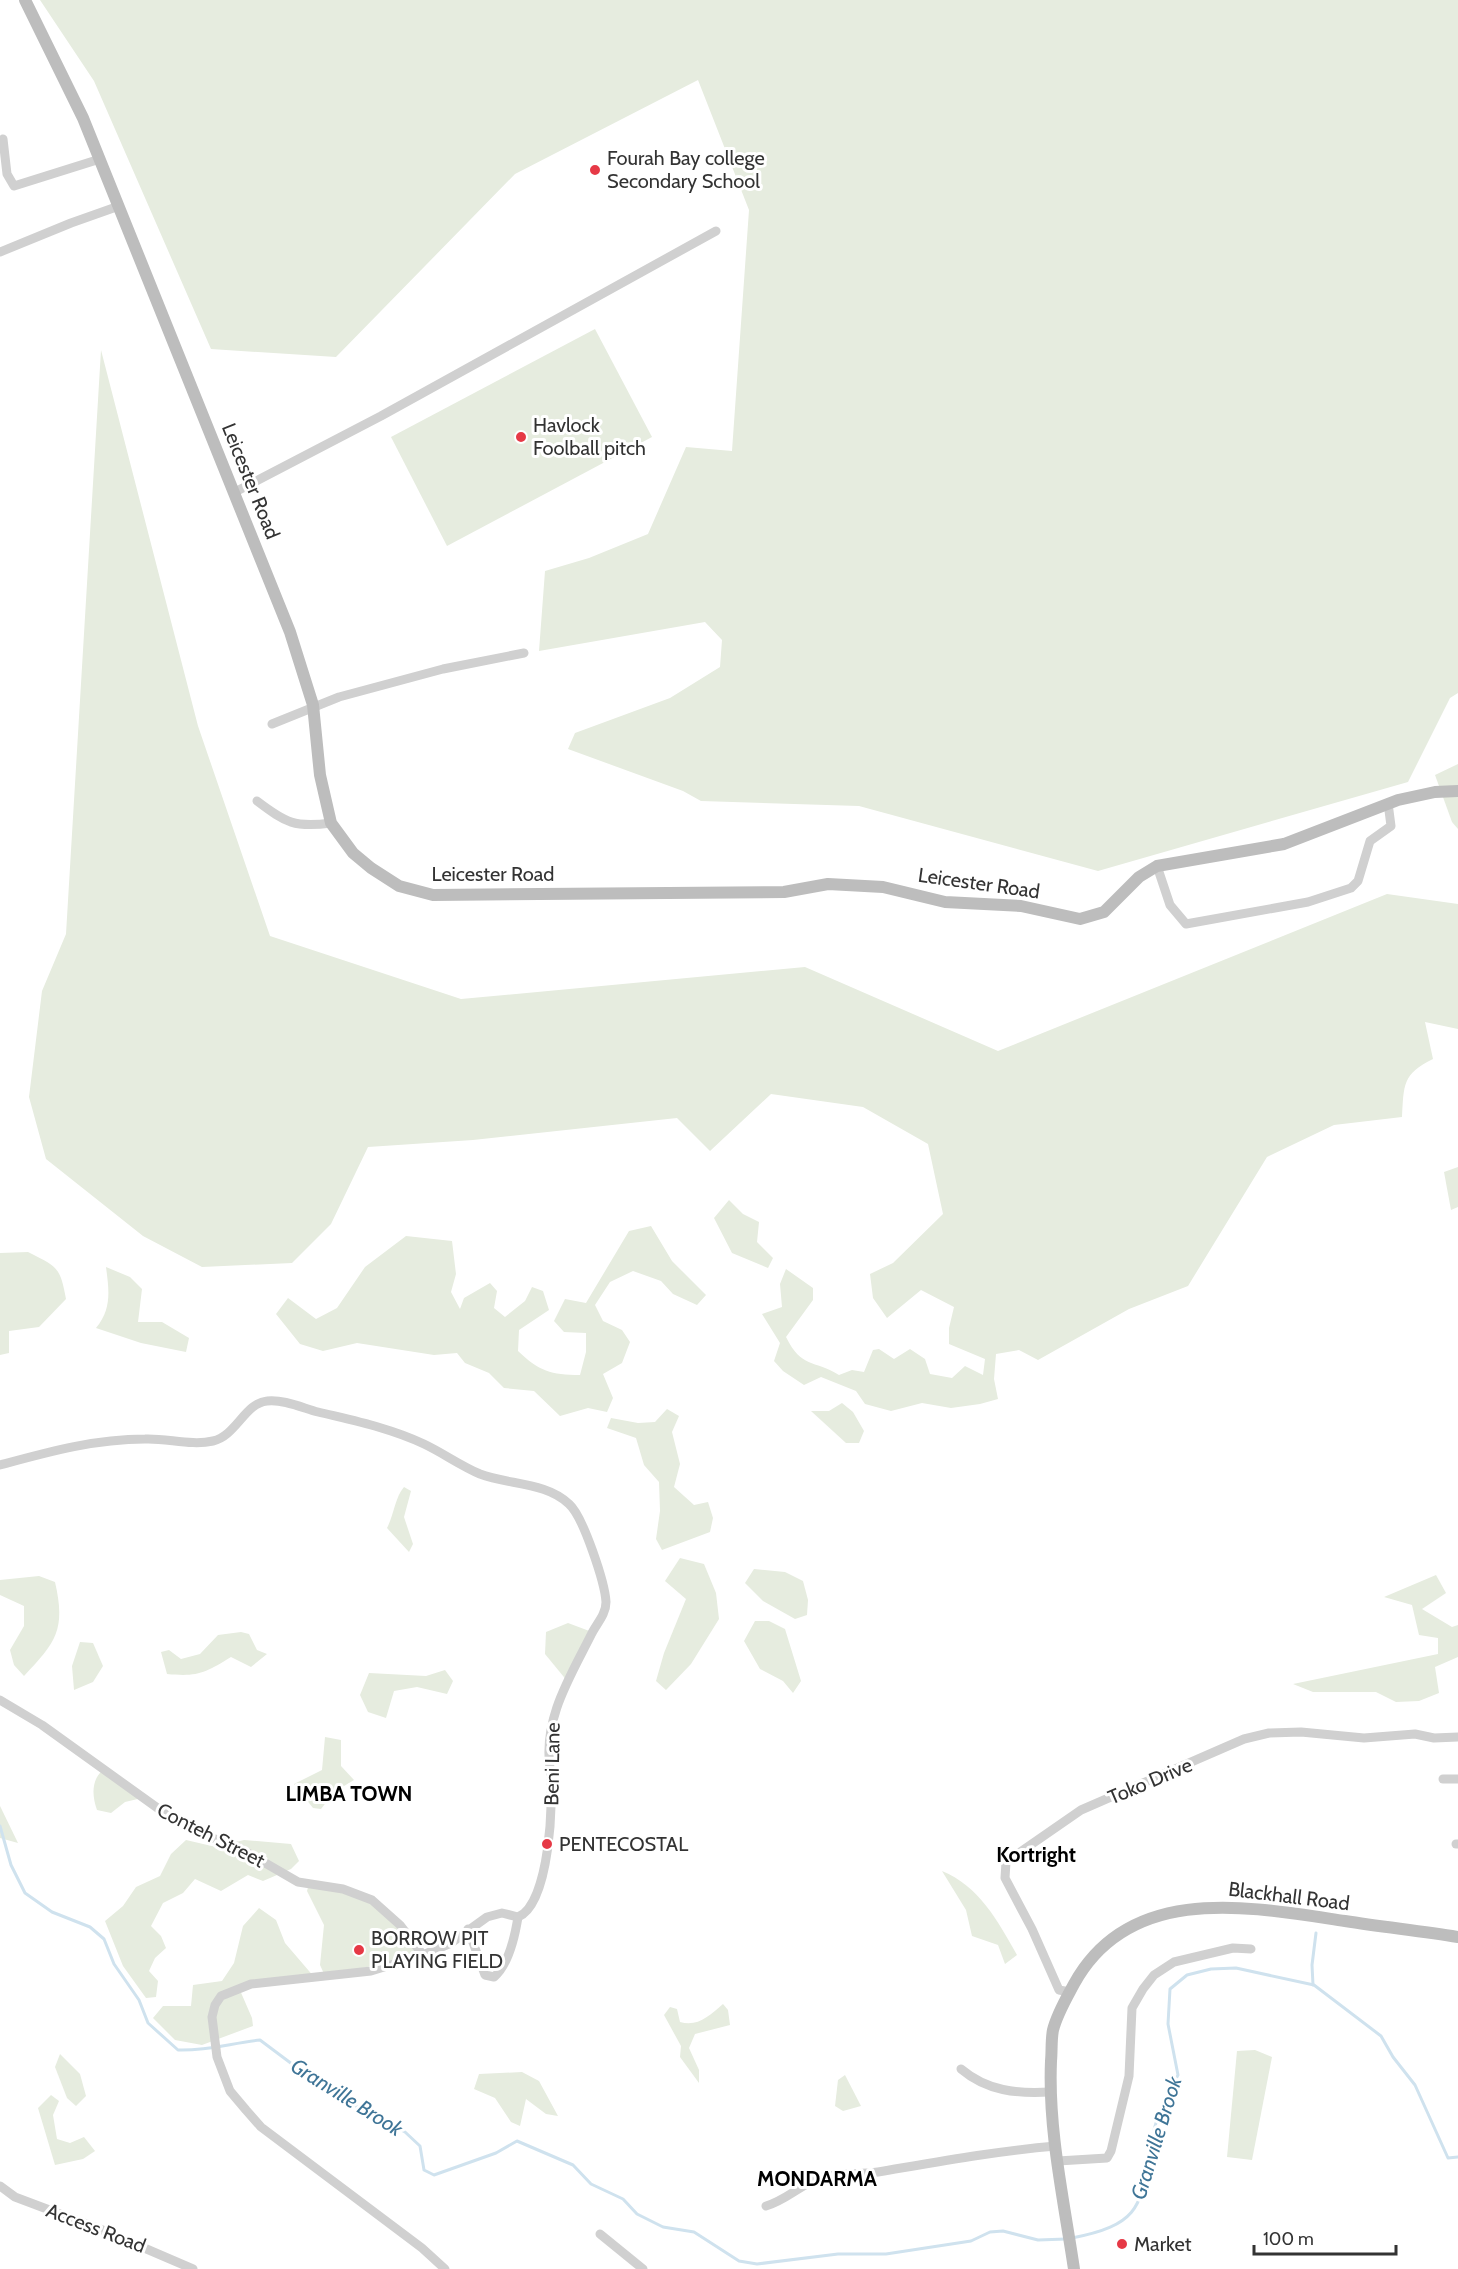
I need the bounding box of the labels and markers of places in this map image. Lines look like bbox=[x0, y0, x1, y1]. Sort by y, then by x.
place label: Fourah Bay college Secondary School bbox=[607, 146, 765, 193]
marker: Fourah Bay college Secondary School bbox=[588, 163, 602, 177]
place label: Havlock Foolball pitch bbox=[533, 413, 646, 460]
marker: Havlock Foolball pitch bbox=[514, 430, 528, 444]
place label: PENTECOSTAL bbox=[559, 1832, 688, 1856]
marker: PENTECOSTAL bbox=[540, 1837, 554, 1851]
place label: BORROW PIT PLAYING FIELD bbox=[371, 1926, 503, 1973]
marker: BORROW PIT PLAYING FIELD bbox=[352, 1943, 366, 1957]
place label: Market bbox=[1134, 2232, 1192, 2256]
marker: Market bbox=[1115, 2237, 1129, 2251]

